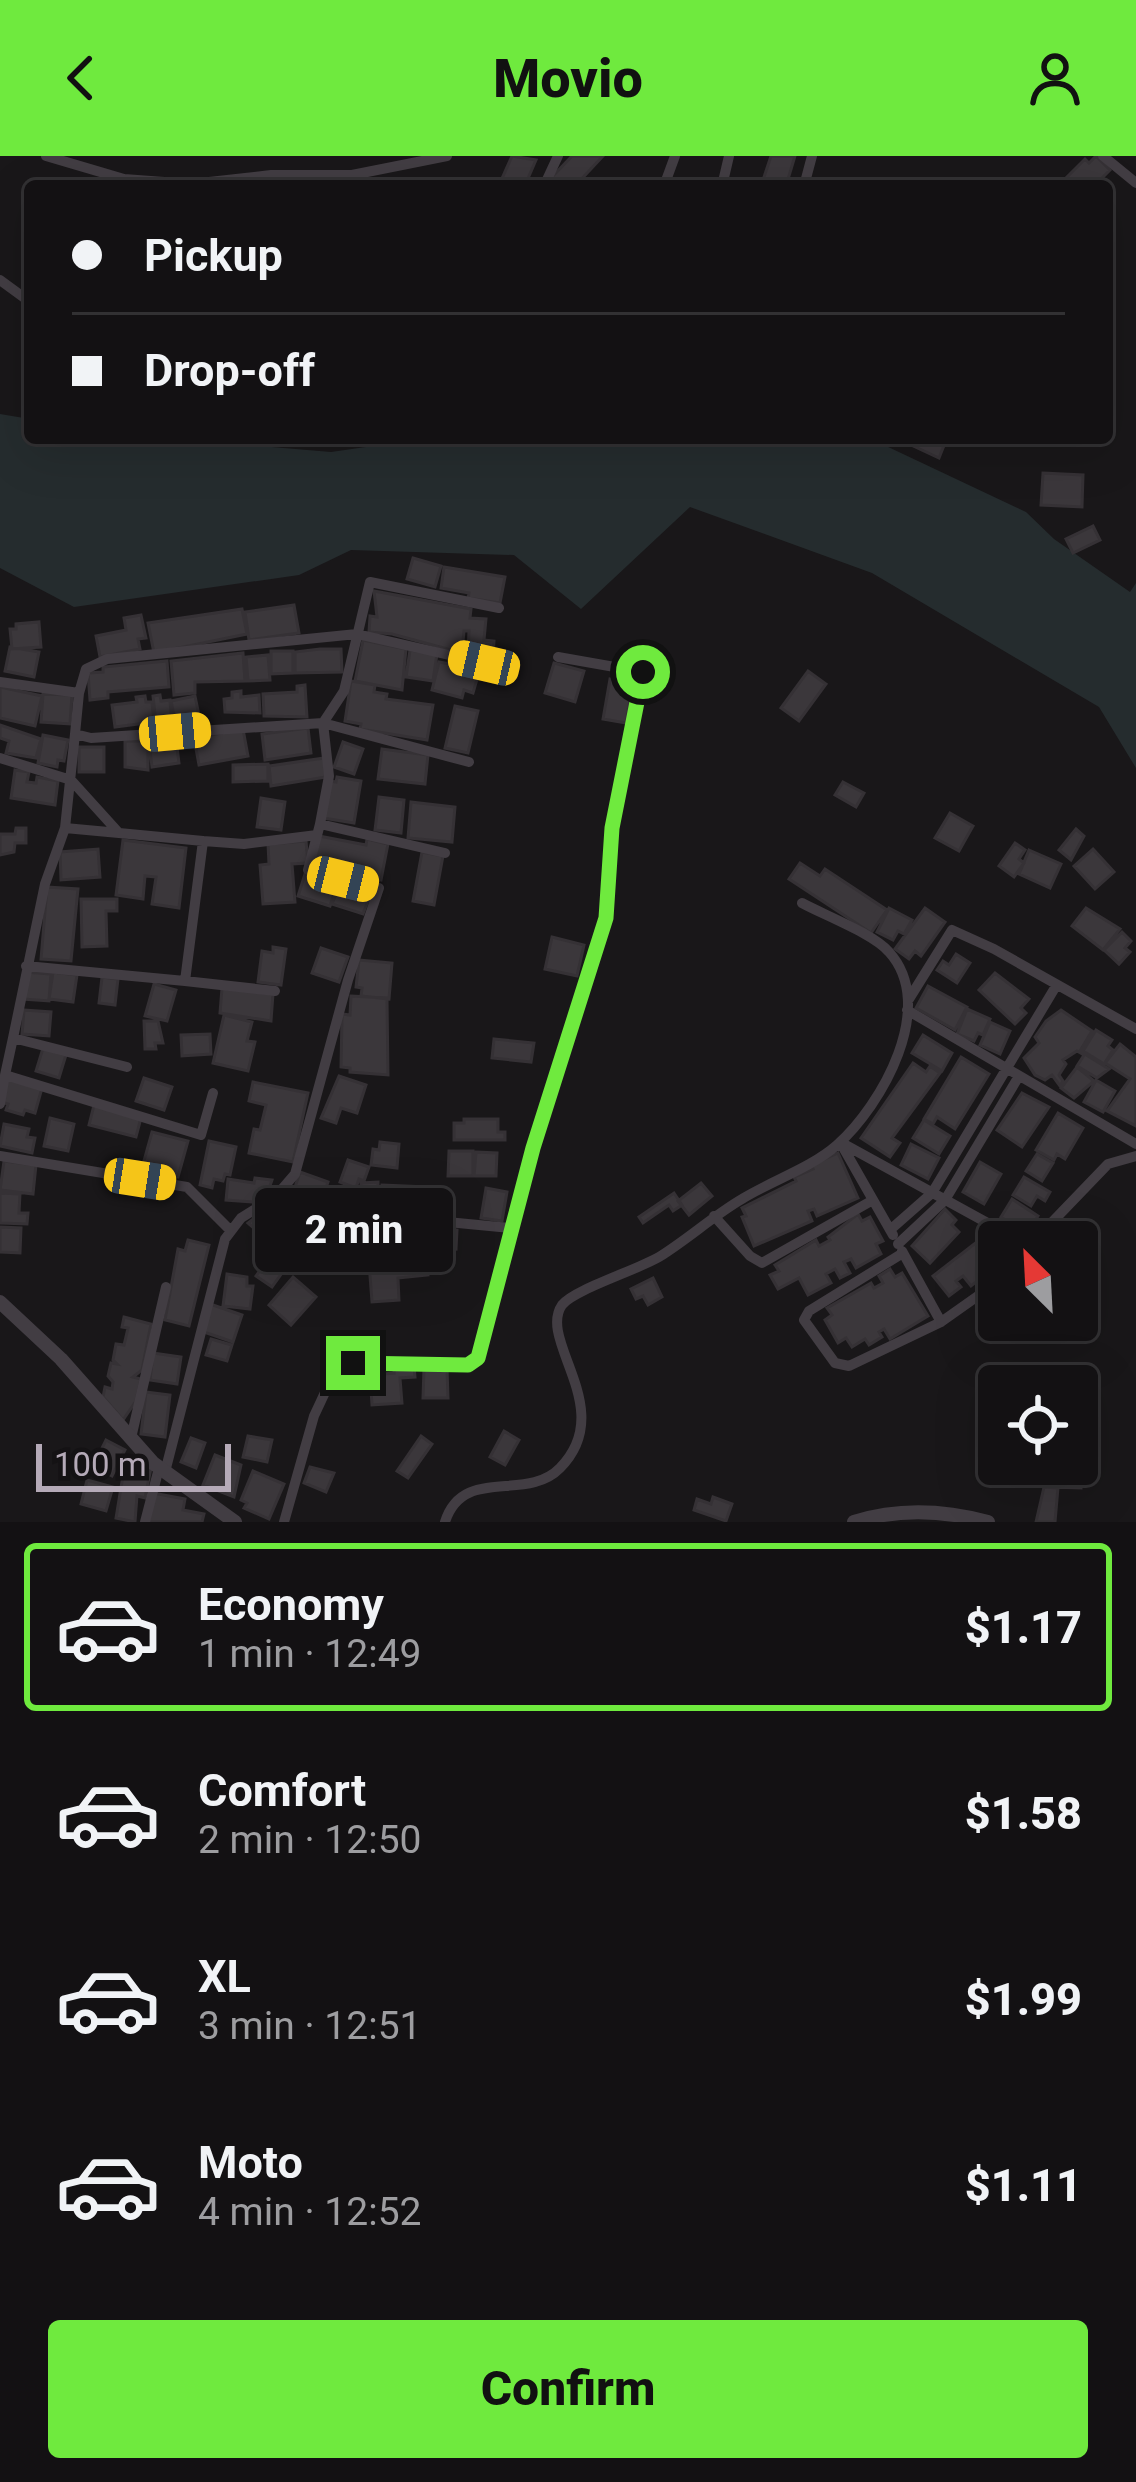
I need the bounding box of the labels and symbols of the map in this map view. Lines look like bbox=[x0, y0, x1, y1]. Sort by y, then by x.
car bbox=[445, 637, 523, 689]
route start bbox=[616, 645, 670, 699]
car bbox=[138, 711, 212, 753]
car bbox=[304, 853, 382, 905]
car bbox=[102, 1156, 178, 1202]
callout: 2 min bbox=[254, 1189, 452, 1273]
north arrow bbox=[978, 1221, 1098, 1341]
route end bbox=[326, 1336, 380, 1390]
scale bar bbox=[36, 1438, 231, 1491]

